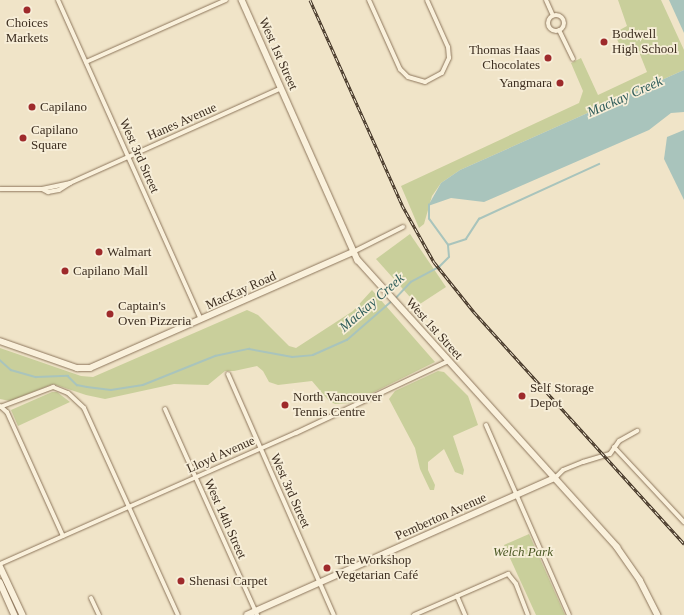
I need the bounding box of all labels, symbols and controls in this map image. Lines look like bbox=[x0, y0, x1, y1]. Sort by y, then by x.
marker: Choices Markets bbox=[22, 5, 32, 15]
street label: West 1st Street bbox=[255, 15, 301, 93]
place label: Choices Markets bbox=[6, 16, 48, 47]
place label: Bodwell High School bbox=[612, 27, 677, 58]
marker: Bodwell High School bbox=[599, 37, 609, 47]
place label: Thomas Haas Chocolates bbox=[469, 43, 540, 74]
marker: Thomas Haas Chocolates bbox=[543, 53, 553, 63]
water label: Mackay Creek bbox=[585, 73, 665, 121]
place label: Yangmara bbox=[499, 75, 552, 91]
marker: Yangmara bbox=[555, 78, 565, 88]
place label: Capilano bbox=[40, 99, 87, 115]
street label: Hanes Avenue bbox=[144, 100, 220, 144]
marker: Capilano bbox=[27, 102, 37, 112]
street label: West 3rd Street bbox=[116, 116, 162, 196]
place label: Capilano Square bbox=[31, 123, 78, 154]
marker: Capilano Square bbox=[18, 133, 28, 143]
place label: Walmart bbox=[107, 244, 151, 260]
marker: Walmart bbox=[94, 247, 104, 257]
place label: Capilano Mall bbox=[73, 263, 148, 279]
marker: Capilano Mall bbox=[60, 266, 70, 276]
street label: MacKay Road bbox=[203, 269, 279, 313]
water label: Mackay Creek bbox=[336, 270, 408, 336]
street label: West 1st Street bbox=[402, 295, 466, 363]
place label: Captain's Oven Pizzeria bbox=[118, 299, 191, 330]
marker: Captain's Oven Pizzeria bbox=[105, 309, 115, 319]
place label: Self Storage Depot bbox=[530, 381, 594, 412]
place label: North Vancouver Tennis Centre bbox=[293, 390, 382, 421]
marker: Self Storage Depot bbox=[517, 391, 527, 401]
marker: North Vancouver Tennis Centre bbox=[280, 400, 290, 410]
street label: Lloyd Avenue bbox=[184, 433, 258, 477]
street label: West 3rd Street bbox=[267, 451, 313, 531]
street label: West 14th Street bbox=[200, 477, 250, 561]
street label: Pemberton Avenue bbox=[393, 490, 489, 544]
park label: Welch Park bbox=[493, 544, 553, 560]
place label: The Workshop Vegetarian Café bbox=[335, 553, 418, 584]
marker: The Workshop Vegetarian Café bbox=[322, 563, 332, 573]
place label: Shenasi Carpet bbox=[189, 573, 267, 589]
marker: Shenasi Carpet bbox=[176, 576, 186, 586]

